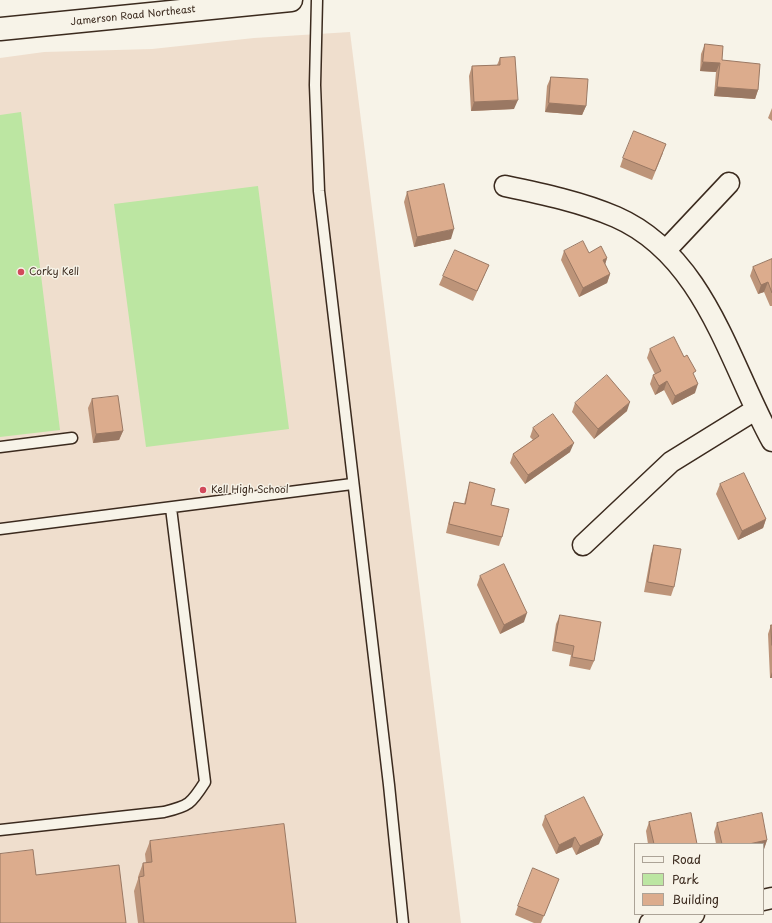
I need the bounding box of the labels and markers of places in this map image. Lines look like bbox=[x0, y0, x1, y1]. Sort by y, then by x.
place label: Corky Kell bbox=[29, 266, 79, 278]
marker: Corky Kell bbox=[16, 267, 26, 277]
place label: Kell High School bbox=[211, 484, 289, 496]
marker: Kell High School bbox=[198, 485, 208, 495]

